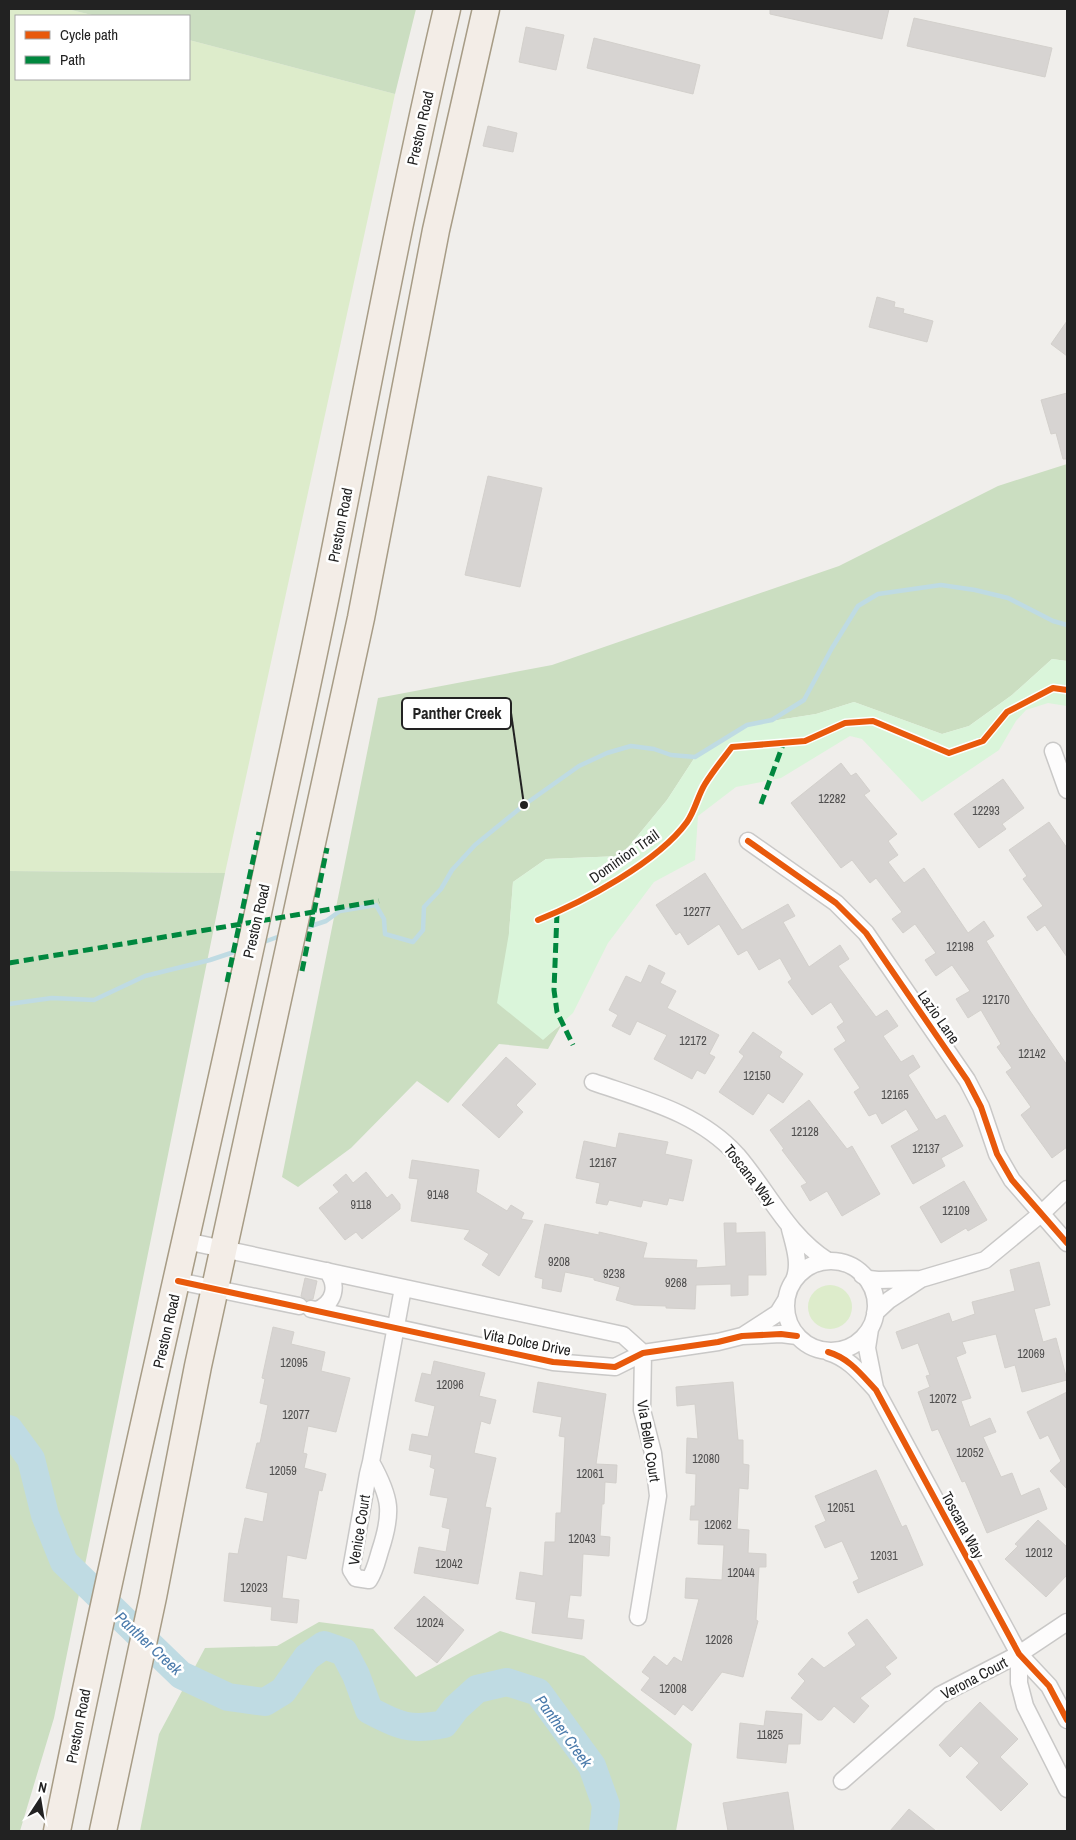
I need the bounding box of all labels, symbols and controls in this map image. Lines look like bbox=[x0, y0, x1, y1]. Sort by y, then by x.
legend bbox=[15, 15, 190, 80]
text: Cycle path bbox=[60, 24, 118, 45]
text: Path bbox=[60, 49, 85, 70]
street label: Preston Road bbox=[401, 89, 439, 167]
street label: Preston Road bbox=[323, 486, 357, 564]
callout: Panther Creek bbox=[402, 698, 511, 729]
text: Panther Creek bbox=[413, 702, 502, 724]
house number: 12282 bbox=[818, 791, 846, 807]
house number: 12293 bbox=[972, 803, 1000, 819]
street label: Dominion Trail bbox=[585, 824, 663, 888]
street label: Preston Road bbox=[237, 882, 275, 960]
house number: 12277 bbox=[683, 904, 711, 920]
house number: 12198 bbox=[946, 939, 974, 955]
street label: Lazio Lane bbox=[913, 986, 965, 1048]
house number: 12170 bbox=[982, 992, 1010, 1008]
house number: 12172 bbox=[679, 1033, 707, 1049]
house number: 12142 bbox=[1018, 1046, 1046, 1062]
house number: 12150 bbox=[743, 1068, 771, 1084]
house number: 12165 bbox=[881, 1087, 909, 1103]
house number: 12128 bbox=[791, 1124, 819, 1140]
street label: Toscana Way bbox=[719, 1140, 781, 1211]
house number: 12137 bbox=[912, 1141, 940, 1157]
house number: 12167 bbox=[589, 1155, 617, 1171]
house number: 9148 bbox=[427, 1187, 449, 1203]
house number: 9118 bbox=[350, 1197, 372, 1213]
house number: 12109 bbox=[942, 1203, 970, 1219]
house number: 9208 bbox=[548, 1254, 570, 1270]
house number: 9238 bbox=[603, 1266, 625, 1282]
house number: 9268 bbox=[665, 1275, 687, 1291]
street label: Preston Road bbox=[147, 1292, 185, 1370]
street label: Vita Dolce Drive bbox=[481, 1323, 573, 1361]
house number: 12069 bbox=[1017, 1346, 1045, 1362]
house number: 12095 bbox=[280, 1355, 308, 1371]
house number: 12096 bbox=[436, 1377, 464, 1393]
house number: 12072 bbox=[929, 1391, 957, 1407]
street label: Via Bello Court bbox=[632, 1399, 666, 1484]
house number: 12077 bbox=[282, 1407, 310, 1423]
house number: 12052 bbox=[956, 1445, 984, 1461]
house number: 12080 bbox=[692, 1451, 720, 1467]
house number: 12059 bbox=[269, 1463, 297, 1479]
house number: 12061 bbox=[576, 1466, 604, 1482]
street label: Toscana Way bbox=[937, 1488, 990, 1563]
street label: Venice Court bbox=[343, 1493, 375, 1567]
house number: 12051 bbox=[827, 1500, 855, 1516]
house number: 12062 bbox=[704, 1517, 732, 1533]
house number: 12043 bbox=[568, 1531, 596, 1547]
house number: 12012 bbox=[1025, 1545, 1053, 1561]
house number: 12031 bbox=[870, 1548, 898, 1564]
house number: 12042 bbox=[435, 1556, 463, 1572]
house number: 12044 bbox=[727, 1565, 755, 1581]
house number: 12023 bbox=[240, 1580, 268, 1596]
water label: Panther Creek bbox=[111, 1606, 188, 1680]
house number: 12024 bbox=[416, 1615, 444, 1631]
house number: 12026 bbox=[705, 1632, 733, 1648]
street label: Verona Court bbox=[937, 1651, 1011, 1704]
house number: 12008 bbox=[659, 1681, 687, 1697]
street label: Preston Road bbox=[61, 1687, 95, 1765]
water label: Panther Creek bbox=[530, 1690, 598, 1772]
house number: 11825 bbox=[757, 1727, 784, 1743]
north arrow bbox=[15, 1775, 65, 1825]
text: N bbox=[37, 1778, 49, 1797]

